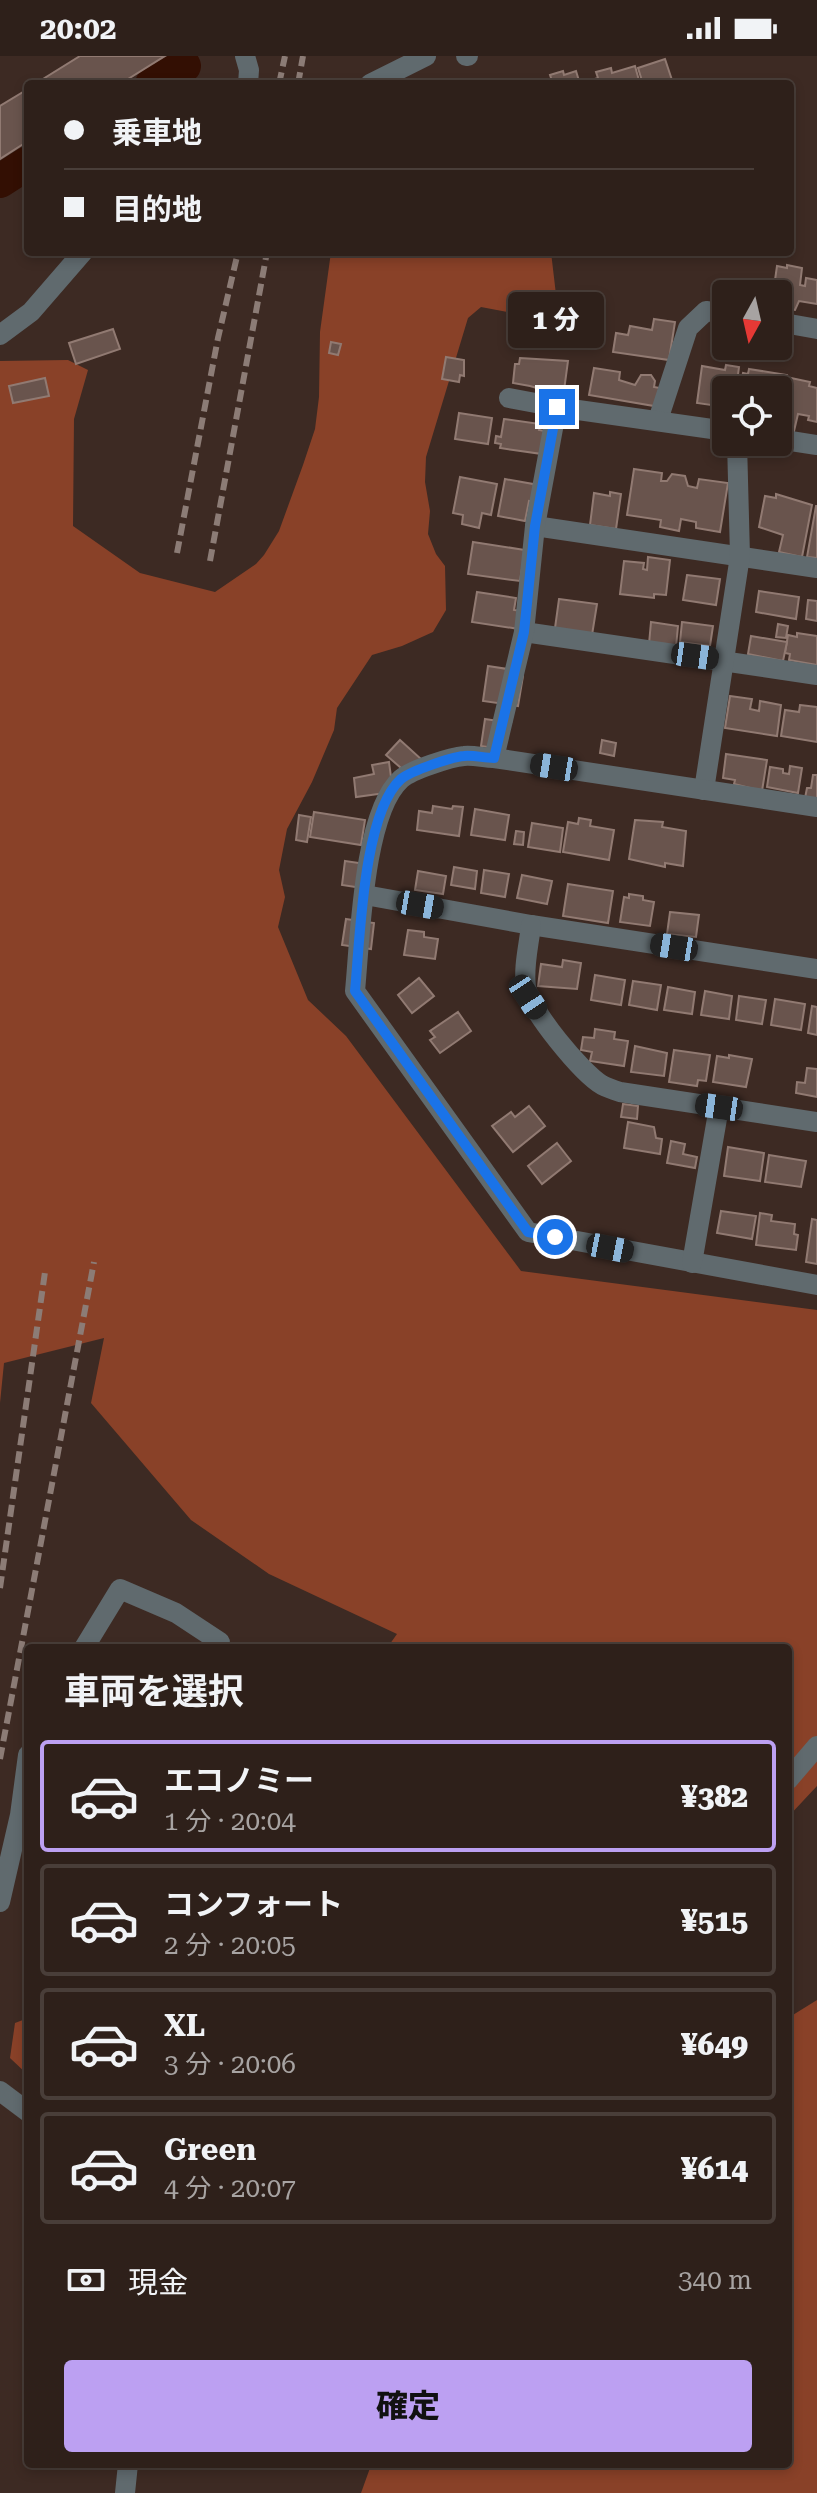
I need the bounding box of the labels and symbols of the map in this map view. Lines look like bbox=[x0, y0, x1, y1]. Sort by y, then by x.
north arrow bbox=[712, 280, 792, 360]
callout: 1 分 bbox=[509, 291, 605, 347]
route end bbox=[539, 389, 575, 425]
car bbox=[670, 641, 720, 671]
car bbox=[528, 751, 580, 783]
car bbox=[394, 889, 446, 921]
car bbox=[648, 931, 700, 963]
car bbox=[505, 970, 551, 1024]
car bbox=[694, 1092, 744, 1122]
route start bbox=[537, 1219, 573, 1255]
car bbox=[584, 1232, 636, 1264]

